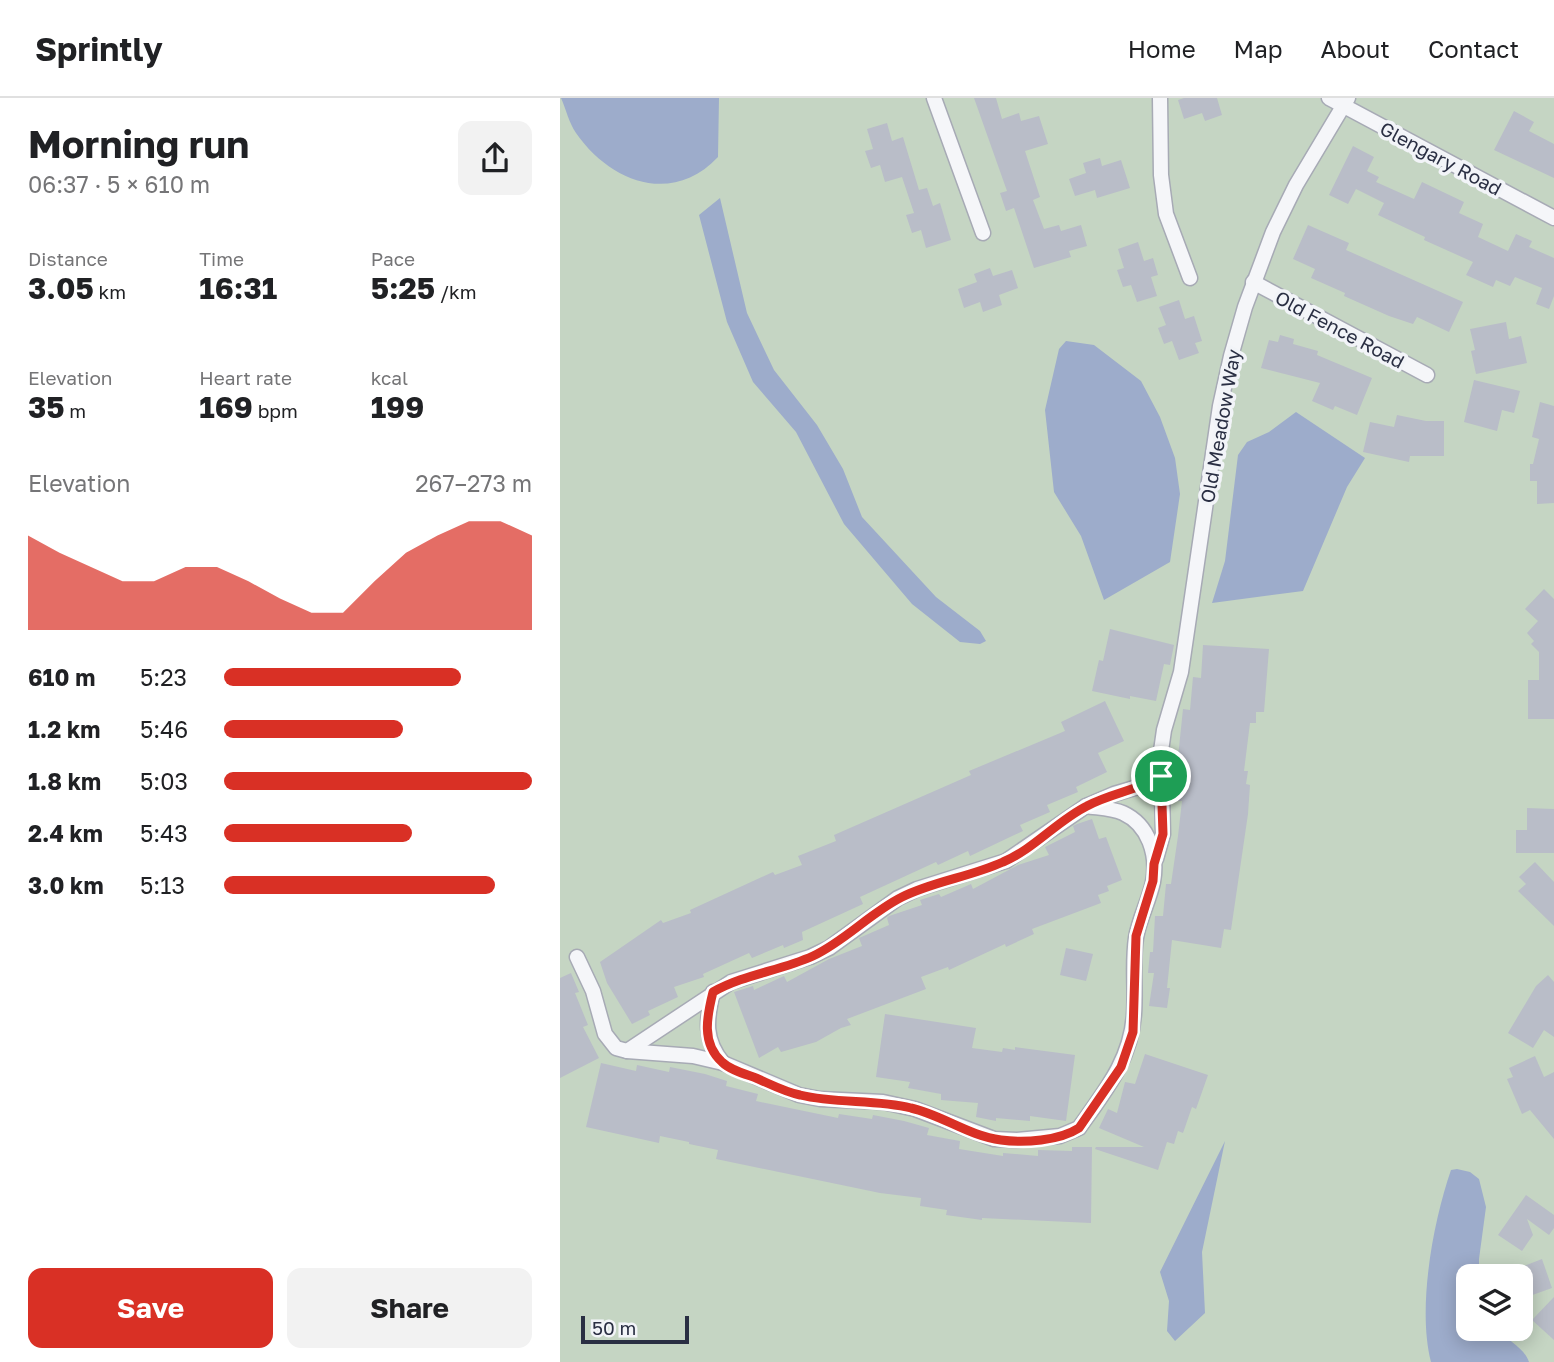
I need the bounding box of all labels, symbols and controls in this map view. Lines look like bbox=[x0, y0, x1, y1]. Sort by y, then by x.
text: Sprintly bbox=[35, 29, 163, 68]
text: Home bbox=[1128, 34, 1196, 63]
text: Map bbox=[1234, 34, 1283, 63]
text: About bbox=[1321, 34, 1390, 63]
text: Contact bbox=[1428, 34, 1519, 63]
street label: Glengary Road bbox=[1376, 116, 1506, 200]
text: Morning run bbox=[28, 121, 249, 166]
button: share bbox=[458, 121, 532, 195]
text: 06:37 · 5 × 610 m bbox=[28, 170, 210, 198]
text: Distance bbox=[28, 247, 108, 270]
text: Time bbox=[199, 247, 244, 270]
text: Pace bbox=[371, 247, 415, 270]
text: 3.05 bbox=[28, 270, 94, 306]
text: 16:31 bbox=[199, 270, 277, 306]
text: 5:25 bbox=[371, 270, 435, 306]
text: km bbox=[94, 280, 126, 303]
text: /km bbox=[435, 280, 477, 303]
street label: Old Fence Road bbox=[1272, 285, 1408, 373]
street label: Old Meadow Way bbox=[1195, 347, 1245, 505]
text: Elevation bbox=[28, 366, 113, 389]
text: Heart rate bbox=[199, 366, 292, 389]
text: kcal bbox=[371, 366, 408, 389]
text: 35 bbox=[28, 389, 65, 425]
text: 169 bbox=[199, 389, 253, 425]
text: 199 bbox=[371, 389, 424, 425]
text: m bbox=[65, 399, 86, 422]
text: bpm bbox=[253, 399, 298, 422]
text: Elevation bbox=[28, 469, 130, 497]
text: 267–273 m bbox=[415, 469, 532, 497]
text: 610 m bbox=[28, 663, 95, 691]
text: 5:23 bbox=[140, 663, 187, 691]
text: 1.2 km bbox=[28, 715, 100, 743]
text: 5:46 bbox=[140, 715, 188, 743]
pin bbox=[1131, 746, 1191, 806]
icon: arrive bbox=[1142, 757, 1180, 795]
text: 1.8 km bbox=[28, 767, 101, 795]
text: 5:03 bbox=[140, 767, 188, 795]
text: 2.4 km bbox=[28, 819, 103, 847]
text: 5:43 bbox=[140, 819, 188, 847]
text: 3.0 km bbox=[28, 871, 104, 899]
text: 5:13 bbox=[140, 871, 185, 899]
map controls bbox=[1456, 1264, 1533, 1341]
button: layers bbox=[1456, 1264, 1533, 1341]
button: Save bbox=[28, 1268, 273, 1348]
button: Share bbox=[287, 1268, 532, 1348]
scale bar bbox=[581, 1313, 690, 1345]
text: 50 m bbox=[592, 1316, 636, 1339]

